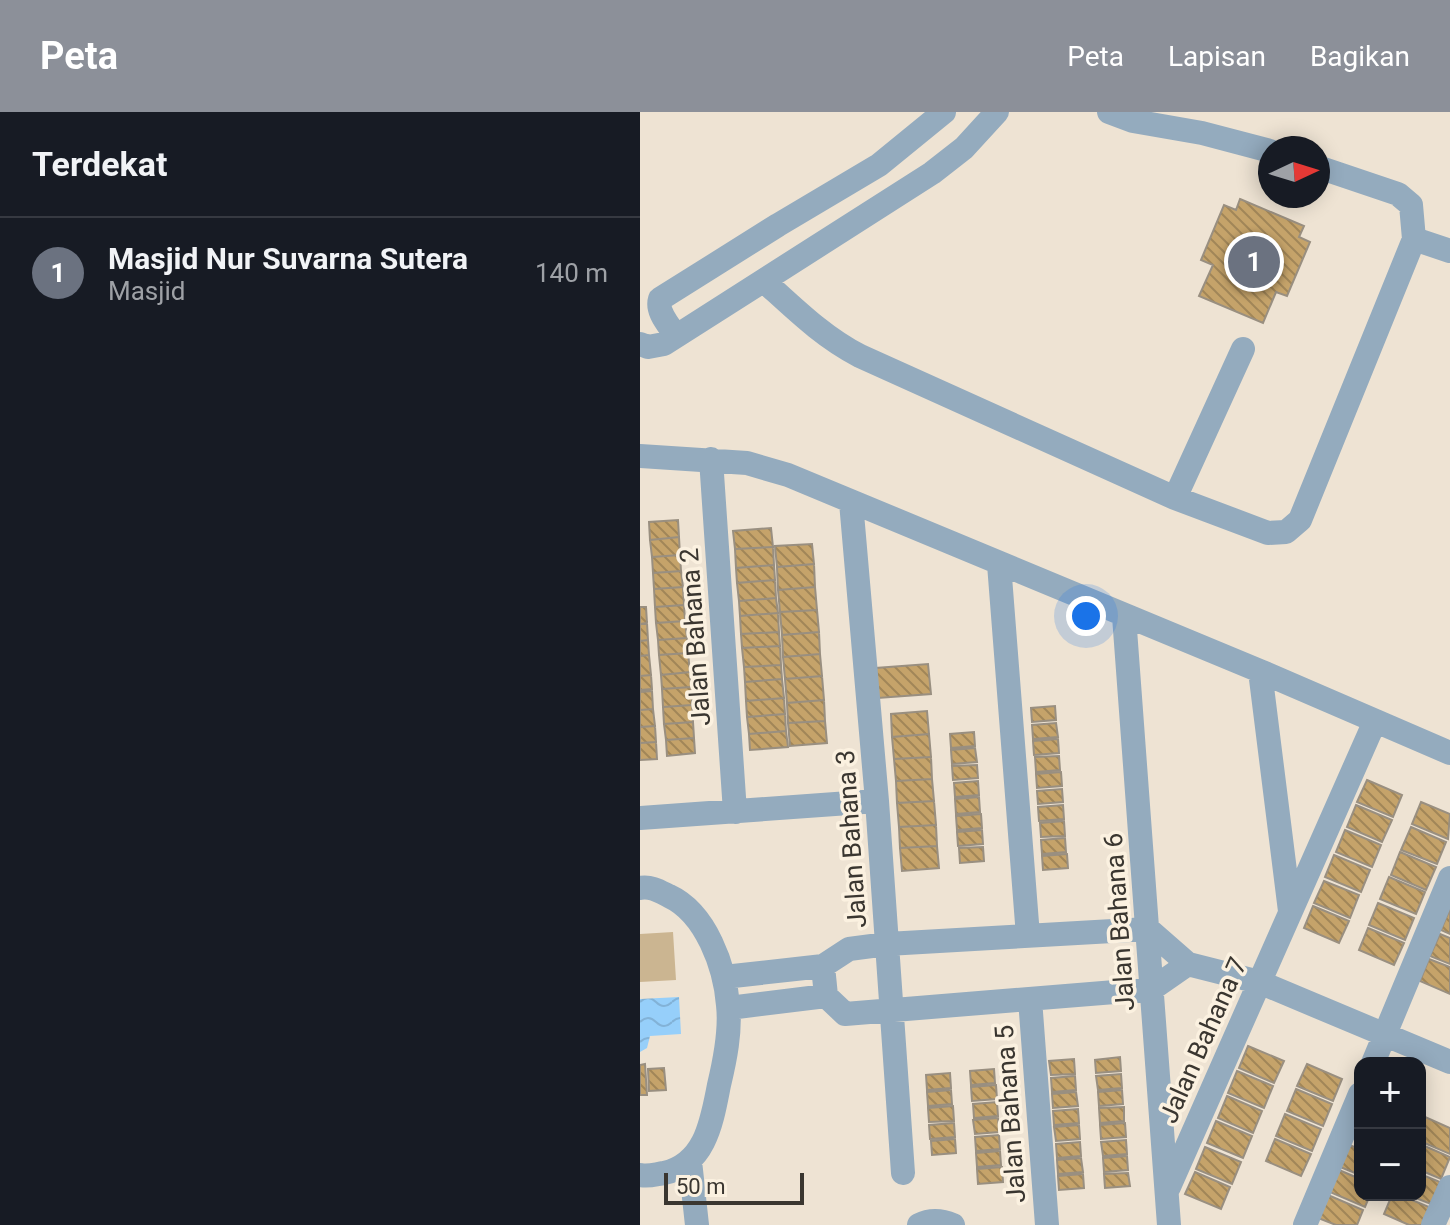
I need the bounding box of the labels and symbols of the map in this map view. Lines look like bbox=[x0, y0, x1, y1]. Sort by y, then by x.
north arrow bbox=[1258, 136, 1330, 208]
pin: 1 bbox=[1228, 232, 1280, 292]
street label: Jalan Bahana 2 bbox=[674, 547, 716, 727]
your location bbox=[1066, 596, 1106, 636]
street label: Jalan Bahana 3 bbox=[830, 749, 872, 929]
street label: Jalan Bahana 6 bbox=[1098, 832, 1140, 1012]
street label: Jalan Bahana 7 bbox=[1153, 953, 1253, 1127]
street label: Jalan Bahana 5 bbox=[989, 1024, 1031, 1204]
scale bar bbox=[664, 1169, 804, 1205]

